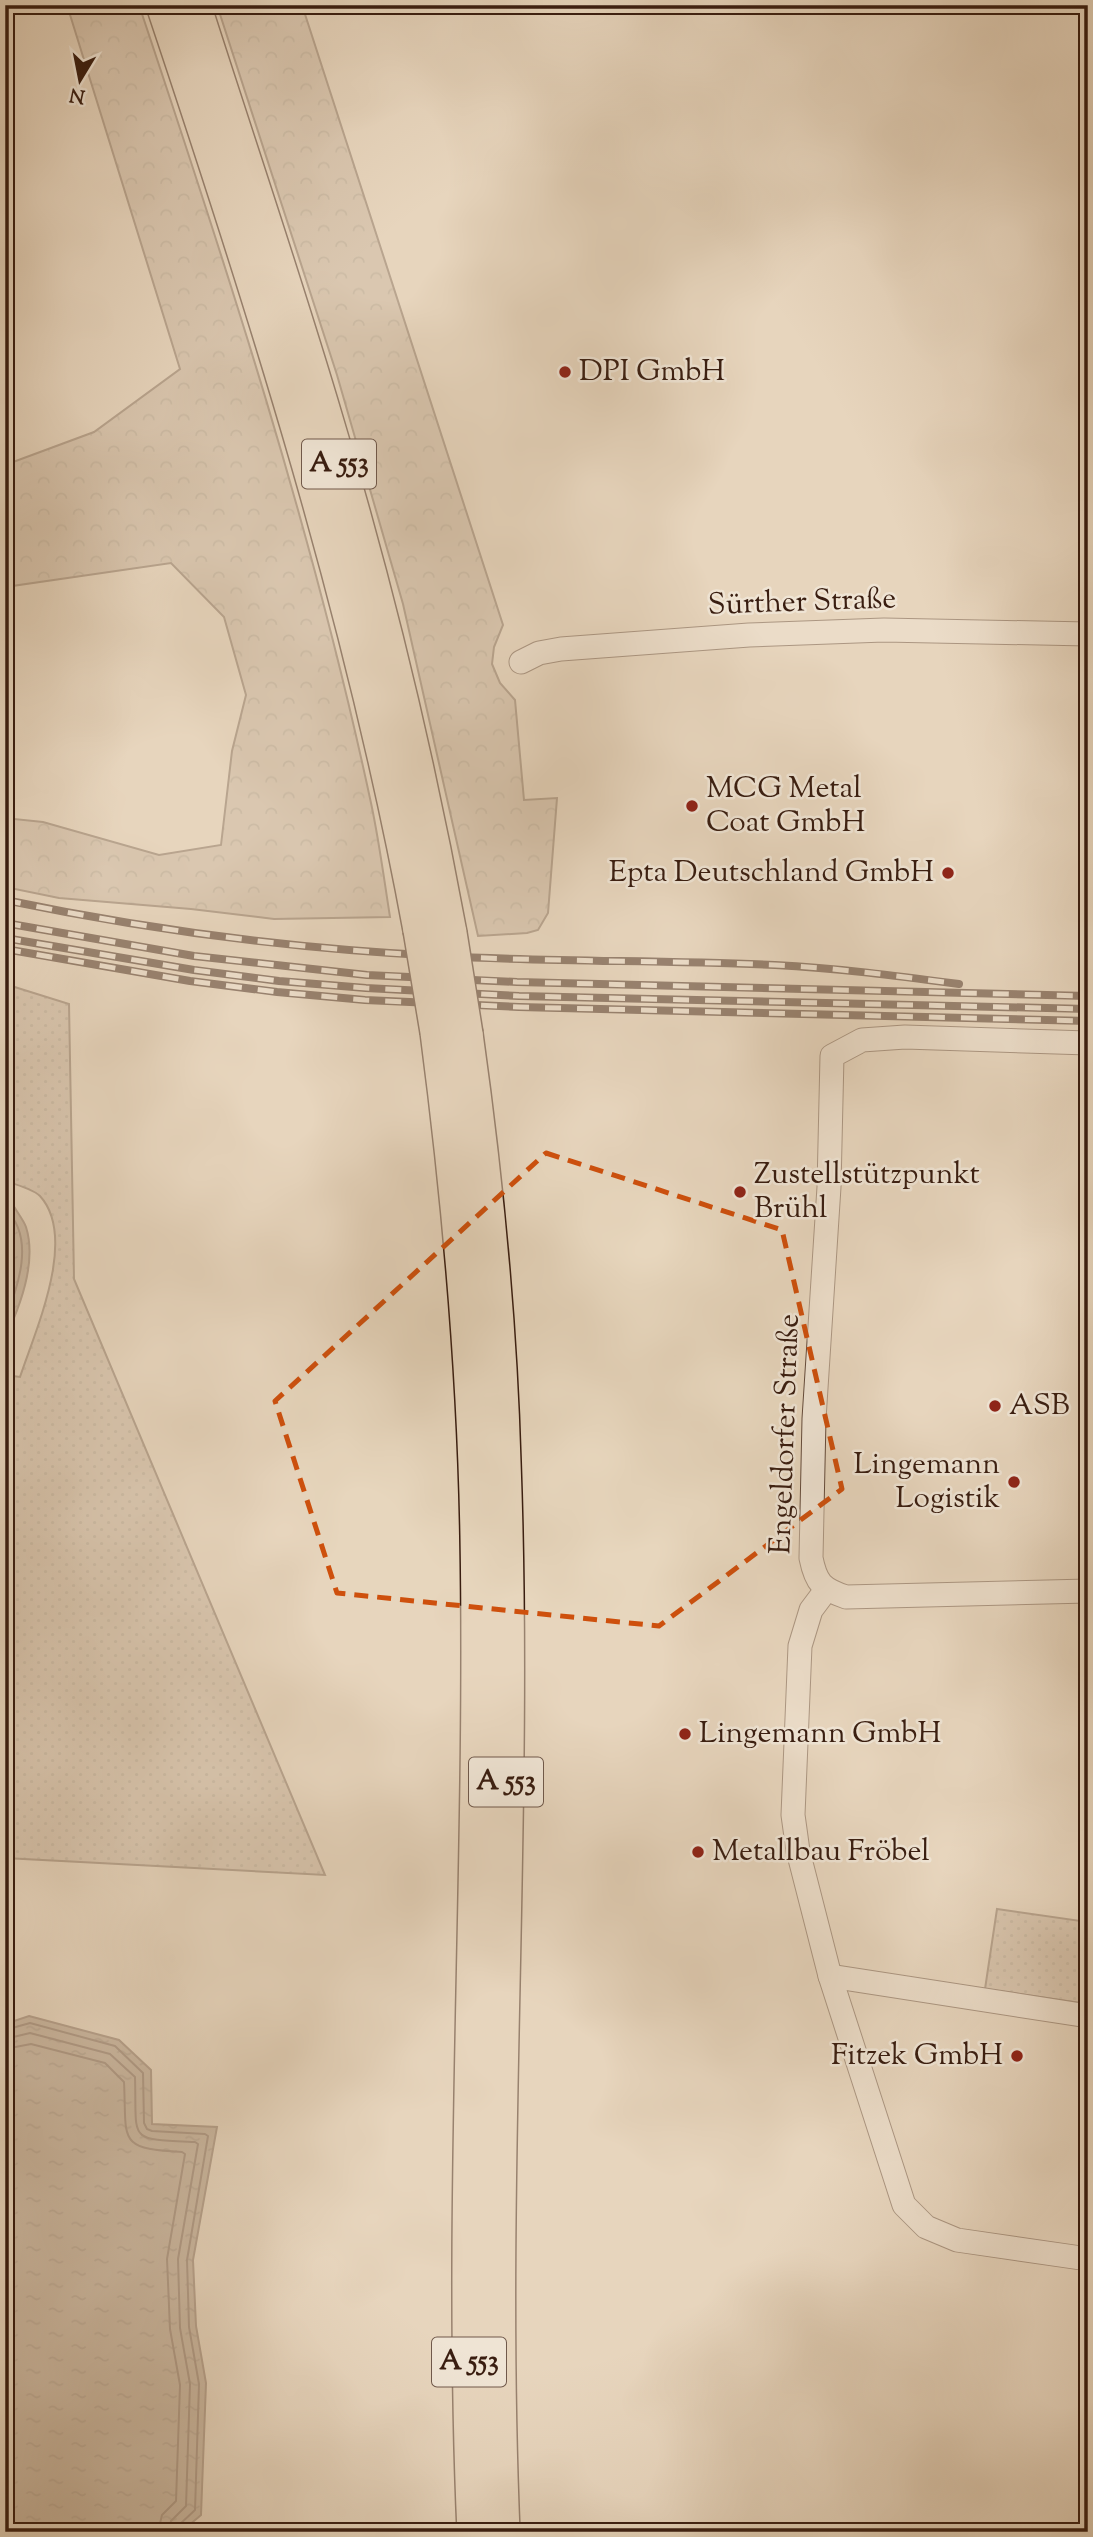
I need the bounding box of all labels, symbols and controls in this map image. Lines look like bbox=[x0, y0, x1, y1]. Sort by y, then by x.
north arrow bbox=[46, 46, 116, 116]
text: N bbox=[68, 80, 87, 109]
place label: DPI GmbH bbox=[579, 351, 725, 394]
marker: DPI GmbH bbox=[557, 364, 573, 380]
road number: A 553 bbox=[302, 440, 376, 489]
street label: Sürther Straße bbox=[707, 578, 897, 628]
place label: MCG Metal Coat GmbH bbox=[706, 768, 865, 845]
marker: MCG Metal Coat GmbH bbox=[684, 798, 700, 814]
place label: Epta Deutschland GmbH bbox=[609, 852, 934, 895]
marker: Epta Deutschland GmbH bbox=[940, 865, 956, 881]
place label: Zustellstützpunkt Brühl bbox=[754, 1154, 980, 1231]
marker: Zustellstützpunkt Brühl bbox=[732, 1184, 748, 1200]
street label: Engeldorfer Straße bbox=[760, 1313, 812, 1555]
place label: ASB bbox=[1009, 1385, 1070, 1428]
marker: ASB bbox=[987, 1398, 1003, 1414]
place label: Lingemann Logistik bbox=[853, 1444, 1000, 1521]
marker: Lingemann Logistik bbox=[1006, 1474, 1022, 1490]
place label: Lingemann GmbH bbox=[699, 1713, 941, 1756]
marker: Lingemann GmbH bbox=[677, 1726, 693, 1742]
road number: A 553 bbox=[469, 1758, 543, 1806]
place label: Metallbau Fröbel bbox=[712, 1831, 930, 1874]
marker: Metallbau Fröbel bbox=[690, 1844, 706, 1860]
place label: Fitzek GmbH bbox=[831, 2035, 1003, 2078]
marker: Fitzek GmbH bbox=[1009, 2048, 1025, 2064]
road number: A 553 bbox=[432, 2338, 506, 2386]

